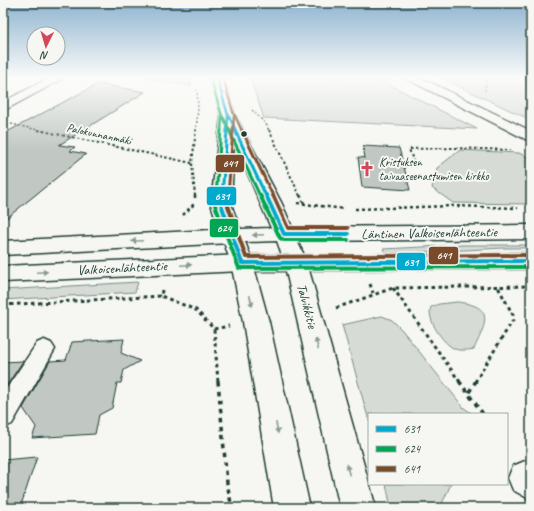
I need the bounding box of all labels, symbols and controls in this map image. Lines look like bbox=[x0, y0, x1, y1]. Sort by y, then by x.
north arrow bbox=[26, 26, 66, 66]
text: N bbox=[39, 49, 49, 63]
street label: Palokunnanmäki bbox=[65, 119, 134, 149]
unlabelled marker bbox=[239, 129, 249, 139]
line badge: 641 bbox=[215, 154, 245, 173]
place label: Kristuksen taivaaseenastumisen kirkko bbox=[379, 154, 490, 184]
text: 641 bbox=[222, 156, 239, 170]
church icon: Kristuksen taivaaseenastumisen kirkko bbox=[358, 160, 376, 178]
line badge: 631 bbox=[206, 186, 237, 206]
text: 631 bbox=[214, 189, 231, 203]
line badge: 624 bbox=[209, 218, 239, 238]
text: 624 bbox=[216, 221, 234, 235]
street label: Läntinen Valkoisenlähteentie bbox=[361, 223, 499, 243]
one-way arrow bbox=[251, 232, 264, 238]
one-way arrow bbox=[130, 238, 143, 244]
line badge: 641 bbox=[428, 246, 459, 265]
text: 641 bbox=[436, 248, 453, 262]
line badge: 631 bbox=[396, 252, 426, 271]
text: 631 bbox=[403, 255, 420, 269]
street label: Valkoisenlähteentie bbox=[77, 257, 169, 279]
one-way arrow bbox=[180, 262, 192, 269]
one-way arrow bbox=[36, 268, 48, 275]
street label: Talvikkitie bbox=[293, 282, 321, 332]
one-way arrow bbox=[248, 295, 254, 307]
one-way arrow bbox=[314, 338, 320, 350]
legend bbox=[368, 413, 508, 485]
text: 631 bbox=[404, 421, 421, 437]
one-way arrow bbox=[274, 422, 280, 434]
text: 624 bbox=[404, 441, 422, 457]
text: 641 bbox=[404, 461, 421, 477]
one-way arrow bbox=[345, 464, 351, 476]

